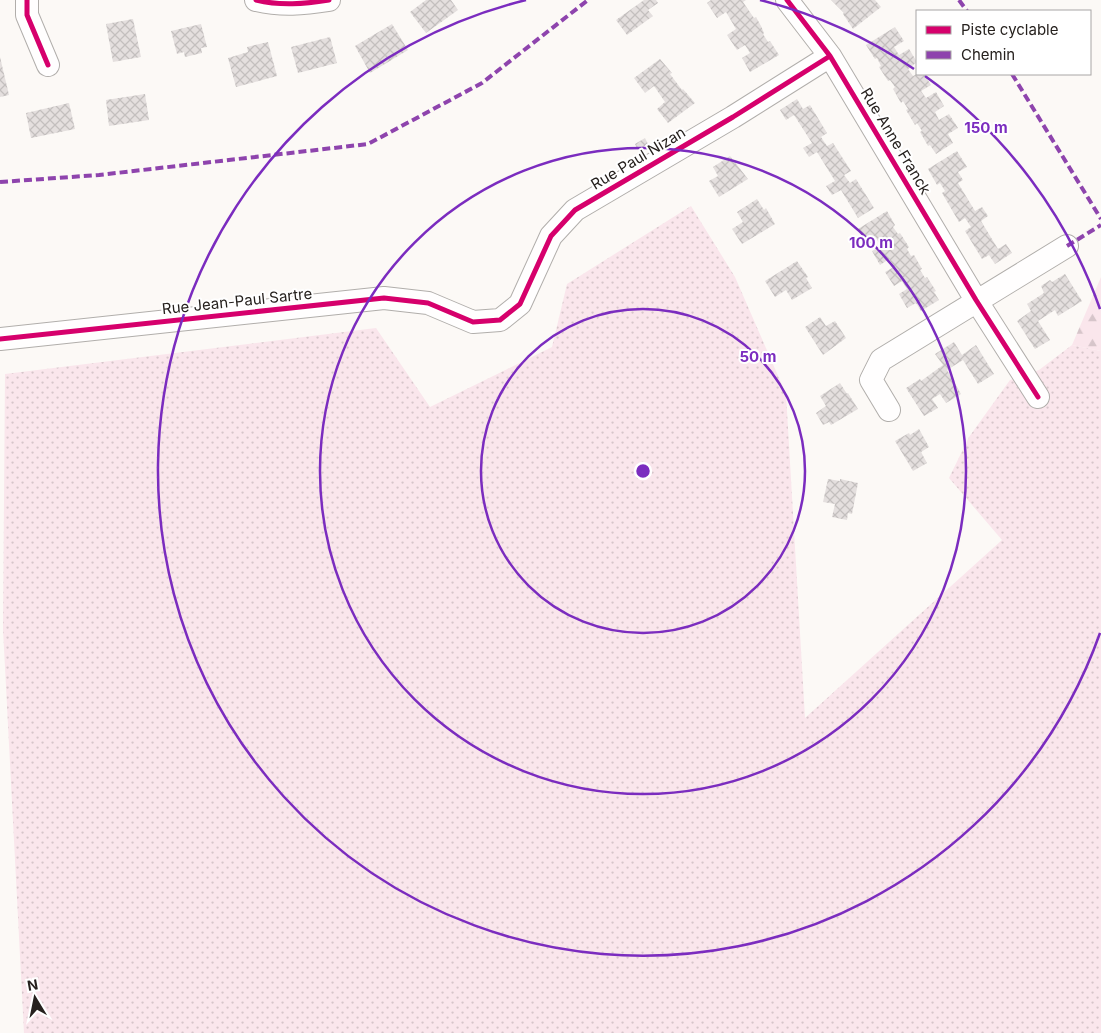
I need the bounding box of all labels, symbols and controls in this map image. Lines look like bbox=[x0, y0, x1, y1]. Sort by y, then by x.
legend bbox=[916, 10, 1091, 75]
text: Piste cyclable bbox=[961, 20, 1058, 39]
text: Chemin bbox=[961, 45, 1015, 64]
street label: Rue Anne Franck bbox=[857, 84, 936, 198]
text: 150 m bbox=[964, 118, 1008, 137]
street label: Rue Paul Nizan bbox=[587, 122, 689, 194]
text: 100 m bbox=[849, 233, 893, 252]
street label: Rue Jean-Paul Sartre bbox=[161, 284, 313, 318]
text: 50 m bbox=[740, 347, 776, 366]
centre of rings bbox=[634, 462, 652, 480]
north arrow bbox=[10, 973, 60, 1023]
text: N bbox=[26, 975, 39, 994]

